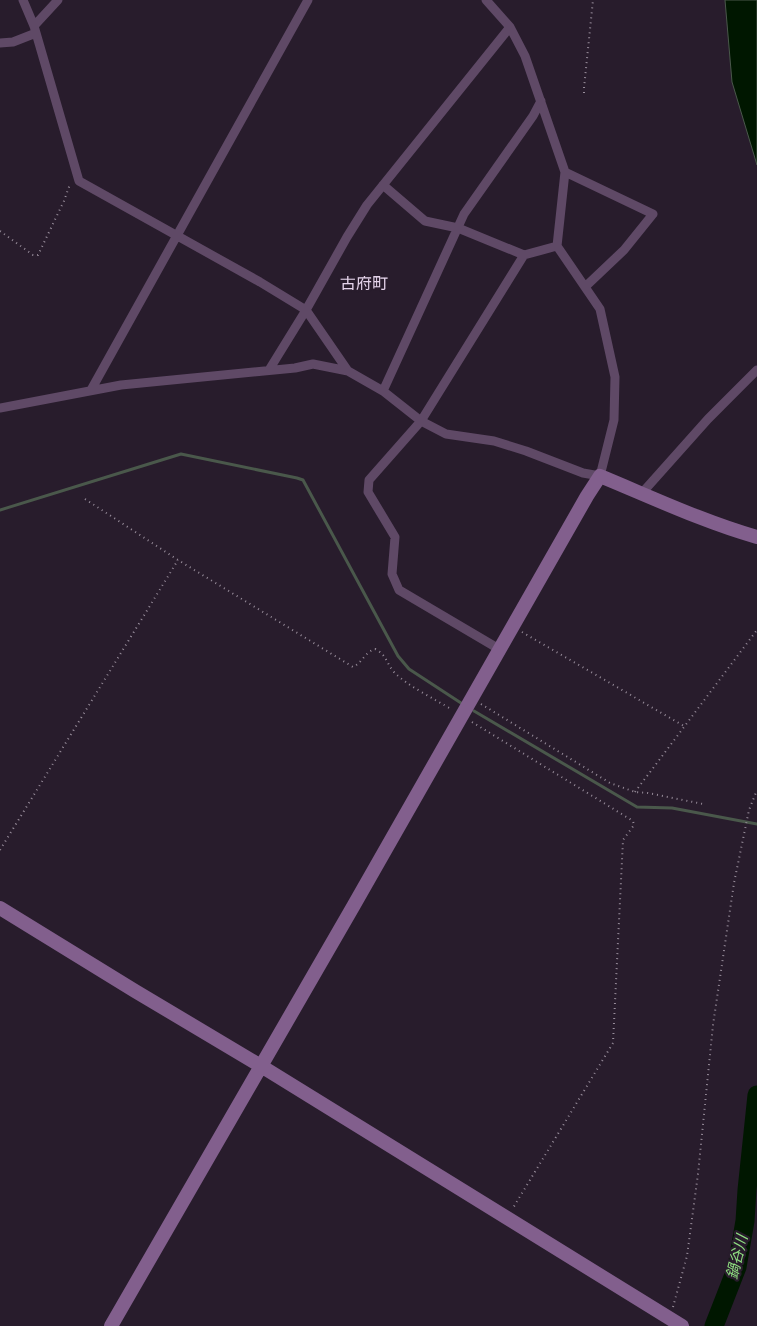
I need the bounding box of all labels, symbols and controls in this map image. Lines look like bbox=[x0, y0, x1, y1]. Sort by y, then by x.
district label: 古府町 bbox=[340, 273, 388, 293]
water label: 鍋谷川 bbox=[722, 1231, 752, 1281]

